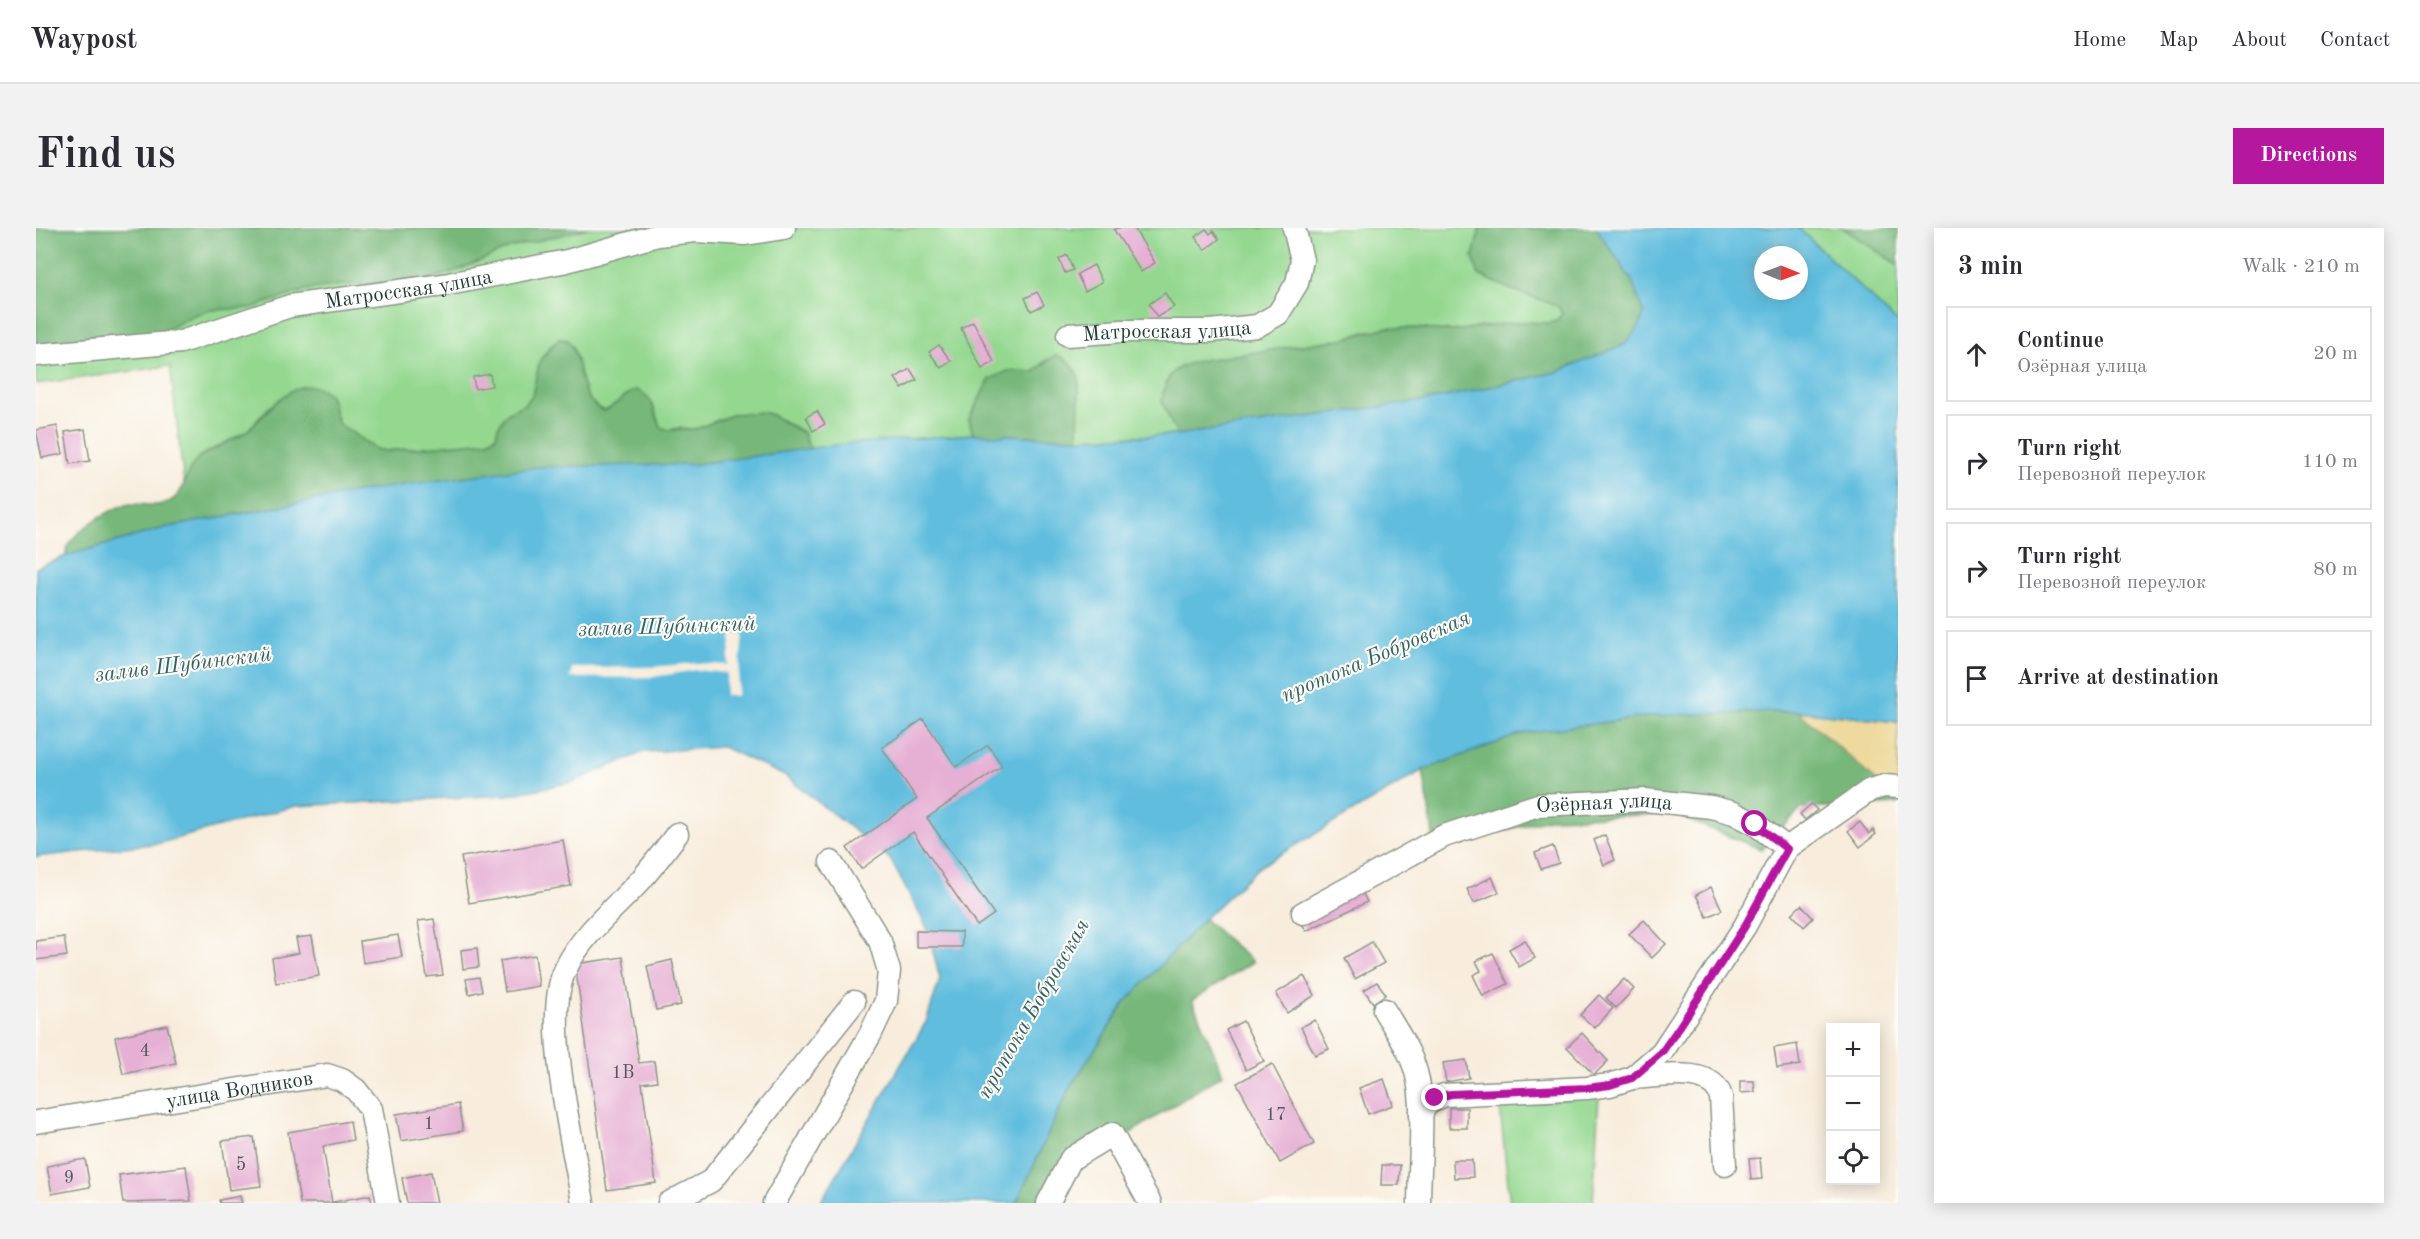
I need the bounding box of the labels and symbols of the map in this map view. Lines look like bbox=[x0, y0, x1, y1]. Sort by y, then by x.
north arrow bbox=[1754, 246, 1808, 300]
street label: Матросская улица bbox=[324, 267, 494, 313]
street label: Матросская улица bbox=[1082, 318, 1252, 346]
water label: протока Бобровская bbox=[1278, 607, 1474, 707]
water label: залив Шубинский bbox=[578, 613, 757, 641]
water label: залив Шубинский bbox=[94, 643, 273, 687]
street label: Озёрная улица bbox=[1536, 790, 1673, 817]
route start bbox=[1741, 810, 1767, 836]
water label: протока Бобровская bbox=[973, 915, 1094, 1103]
house number: 4 bbox=[140, 1042, 150, 1060]
house number: 1В bbox=[612, 1064, 634, 1082]
street label: улица Водников bbox=[165, 1068, 314, 1113]
route end bbox=[1421, 1084, 1447, 1110]
house number: 17 bbox=[1266, 1106, 1286, 1124]
house number: 1 bbox=[424, 1115, 434, 1133]
house number: 5 bbox=[236, 1156, 246, 1174]
house number: 9 bbox=[64, 1169, 74, 1187]

